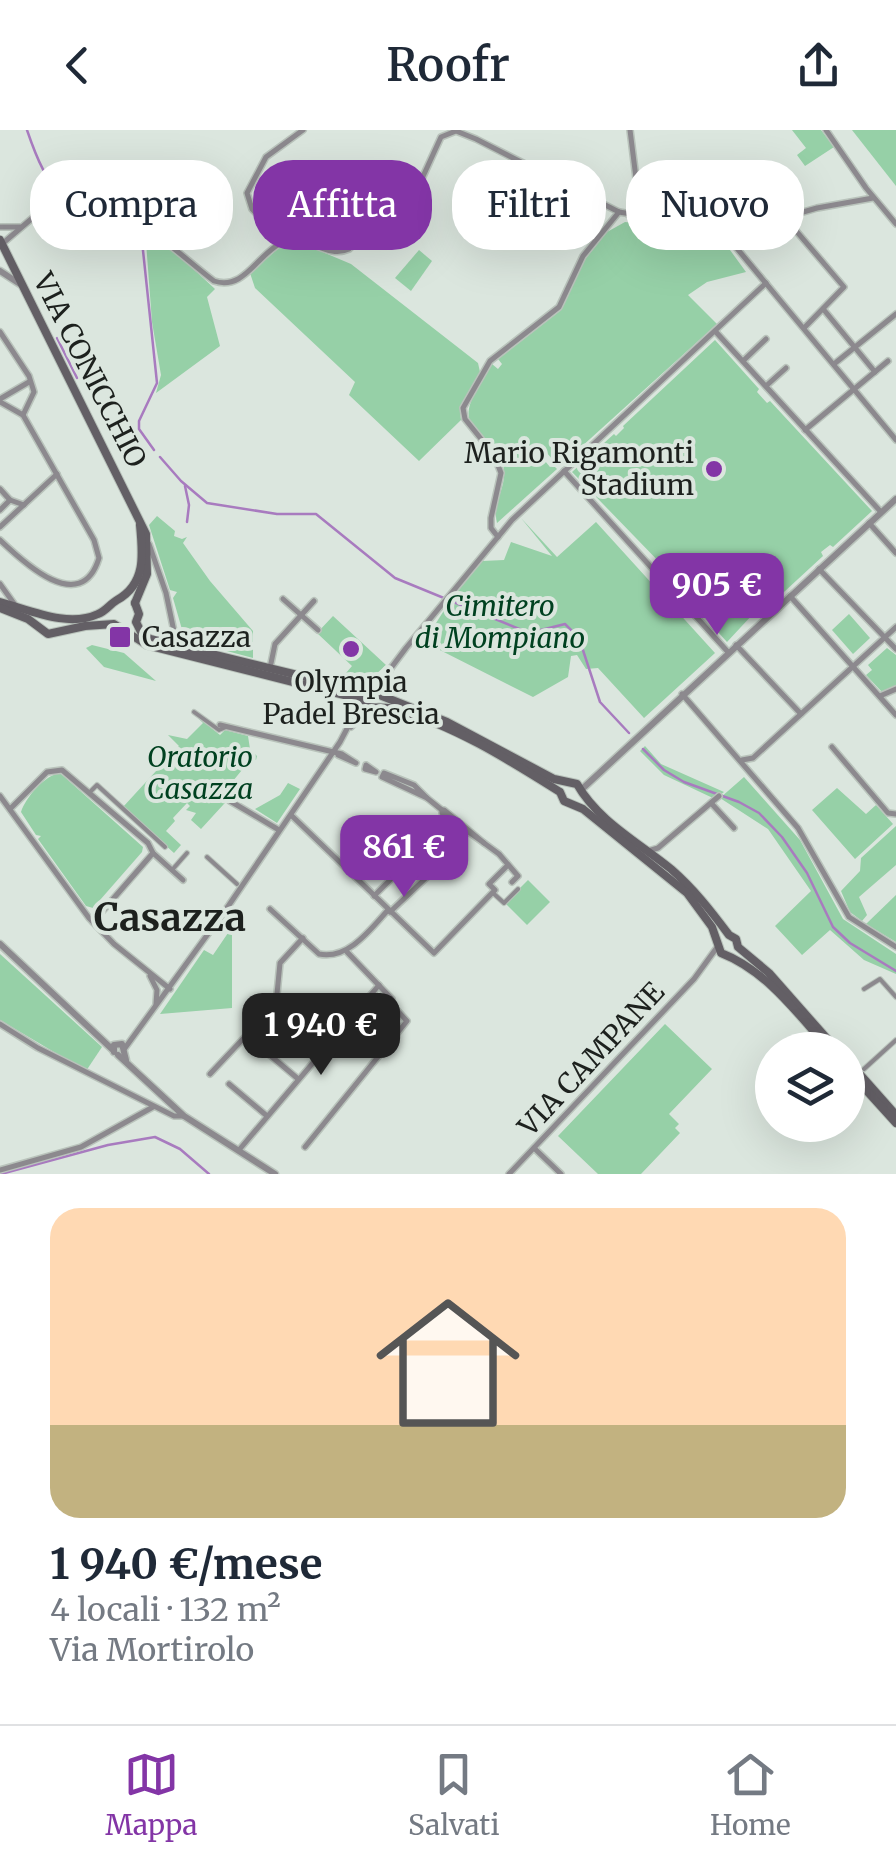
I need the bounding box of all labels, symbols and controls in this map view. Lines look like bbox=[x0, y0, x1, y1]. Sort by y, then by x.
text: Roofr bbox=[386, 37, 510, 93]
icon: back bbox=[50, 38, 105, 93]
icon: share bbox=[791, 38, 846, 93]
chip: Compra bbox=[30, 160, 233, 250]
chip: Affitta bbox=[253, 160, 432, 250]
chip: Filtri bbox=[452, 160, 606, 250]
chip: Nuovo bbox=[626, 160, 804, 250]
street label: VIA CONICCHIO bbox=[25, 266, 155, 473]
place label: Mario Rigamonti Stadium bbox=[464, 435, 694, 503]
marker: Mario Rigamonti Stadium bbox=[703, 458, 725, 480]
pin: 905 € bbox=[647, 553, 787, 638]
text: 905 € bbox=[672, 565, 762, 605]
park label: Cimitero di Mompiano bbox=[415, 588, 585, 656]
place label: Casazza bbox=[142, 619, 251, 655]
marker: Casazza bbox=[107, 624, 133, 650]
marker: Olympia Padel Brescia bbox=[340, 638, 362, 660]
place label: Olympia Padel Brescia bbox=[262, 664, 440, 732]
park label: Oratorio Casazza bbox=[147, 739, 253, 807]
pin: 861 € bbox=[334, 815, 474, 900]
text: 861 € bbox=[362, 827, 446, 867]
district label: Casazza bbox=[94, 894, 246, 941]
street label: VIA CAMPANE bbox=[510, 974, 672, 1144]
pin: 1 940 € bbox=[229, 993, 413, 1078]
text: 1 940 € bbox=[264, 1005, 378, 1045]
map controls bbox=[755, 1032, 865, 1142]
button: layers bbox=[755, 1032, 865, 1142]
icon: home bbox=[358, 1273, 538, 1453]
text: 1 940 €/mese bbox=[50, 1538, 322, 1590]
text: 4 locali · 132 m² bbox=[50, 1590, 281, 1630]
text: Via Mortirolo bbox=[50, 1630, 254, 1670]
tab: Mappa bbox=[105, 1747, 198, 1843]
tab: Salvati bbox=[408, 1747, 499, 1843]
tab: Home bbox=[710, 1747, 791, 1843]

